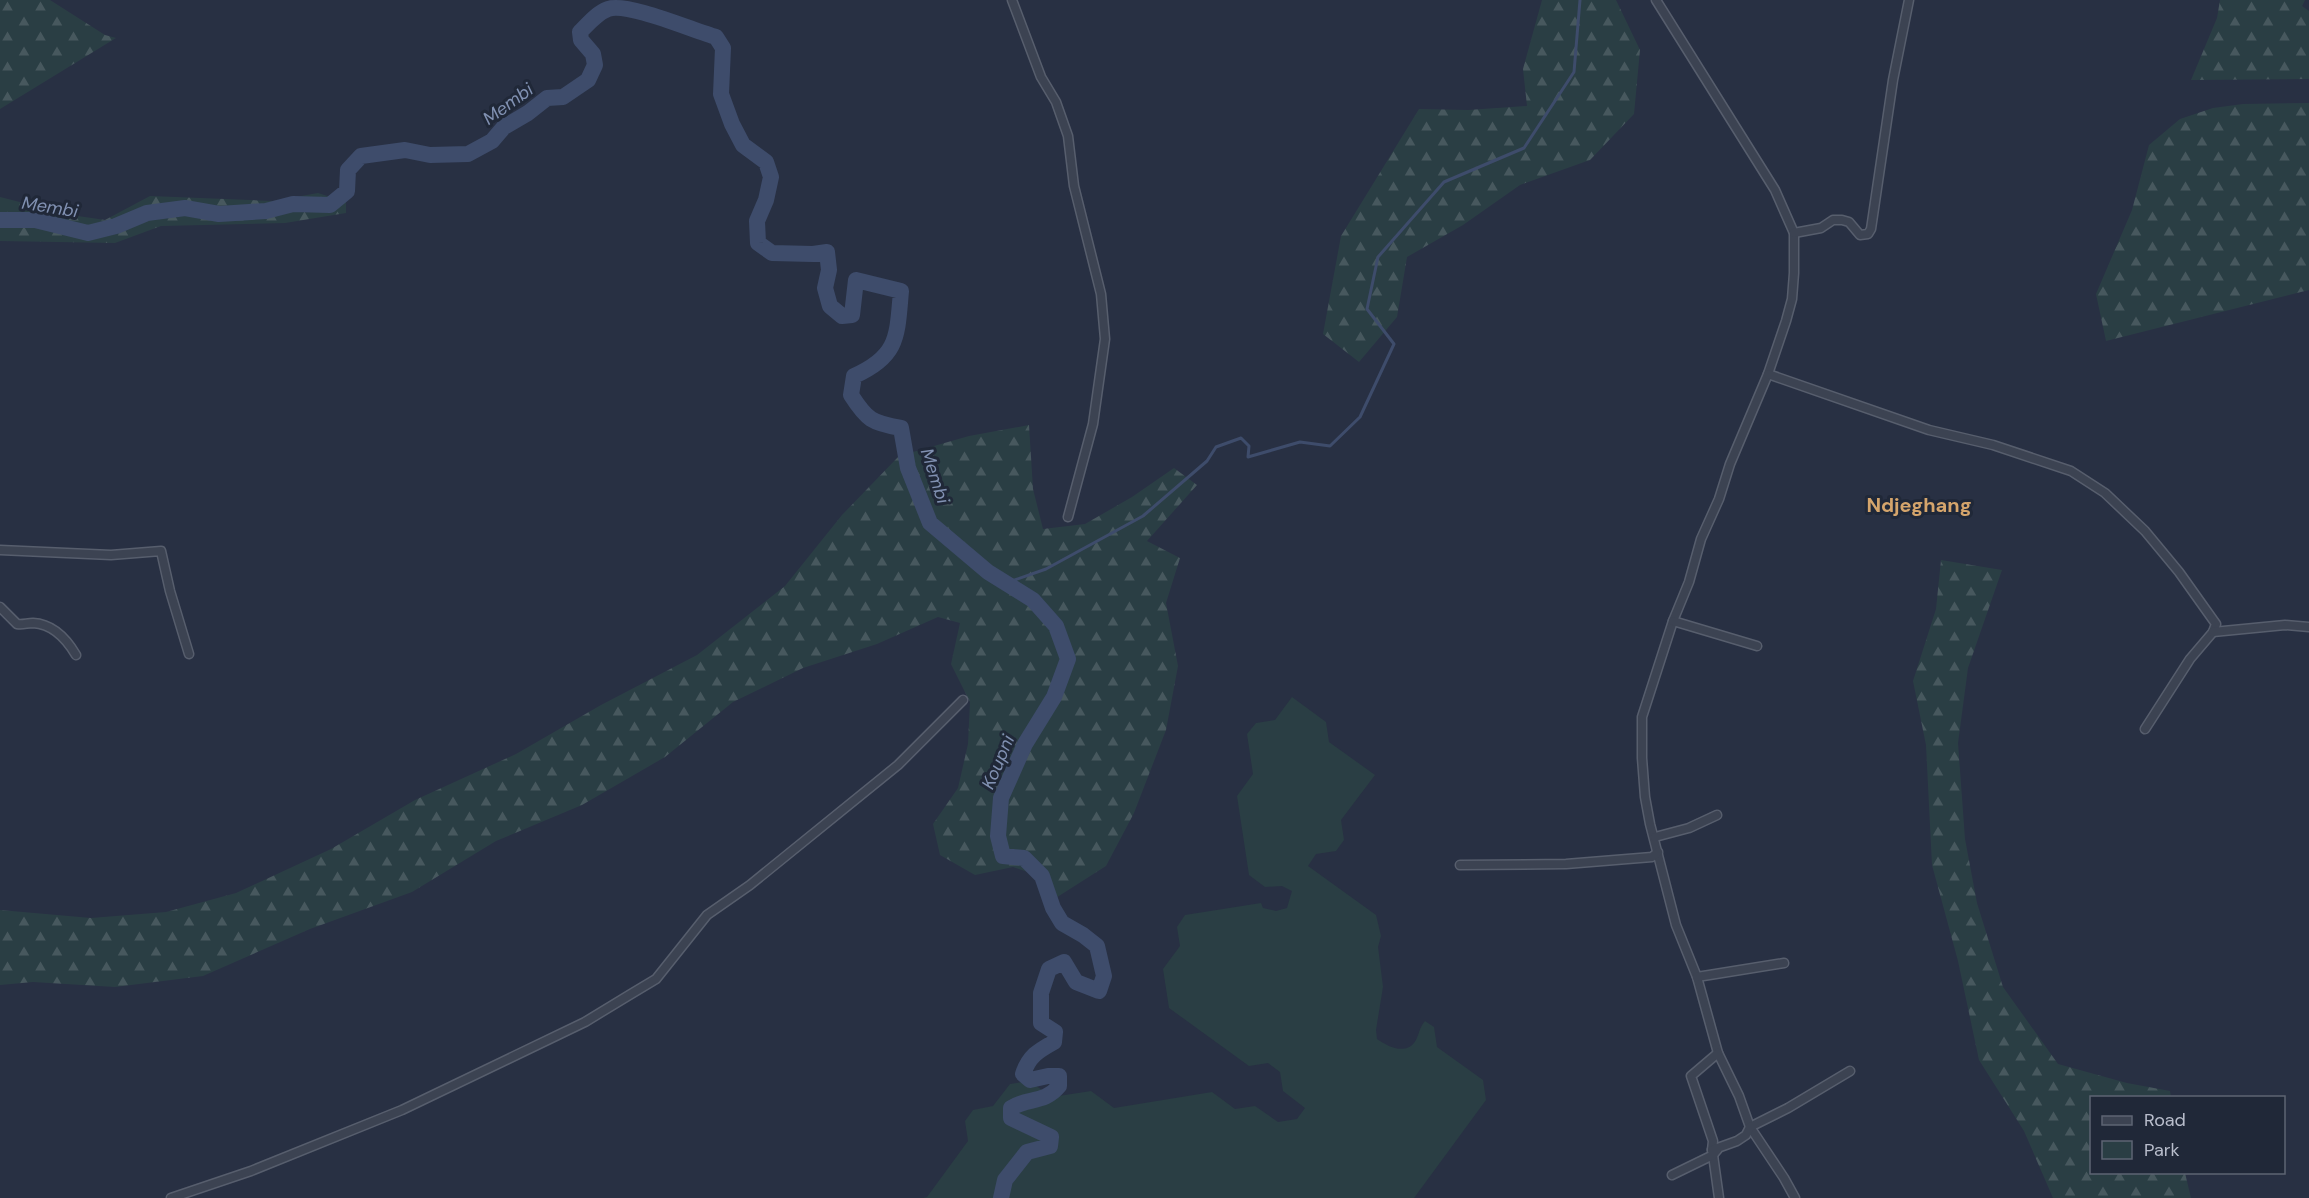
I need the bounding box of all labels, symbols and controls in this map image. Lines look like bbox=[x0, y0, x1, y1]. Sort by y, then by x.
water label: Membi bbox=[478, 77, 539, 130]
water label: Membi bbox=[20, 191, 81, 223]
water label: Membi bbox=[915, 445, 955, 507]
district label: Ndjeghang bbox=[1866, 492, 1972, 518]
water label: Koupni bbox=[976, 731, 1020, 793]
legend bbox=[2090, 1096, 2285, 1174]
text: Road bbox=[2144, 1108, 2186, 1132]
text: Park bbox=[2144, 1138, 2180, 1162]

